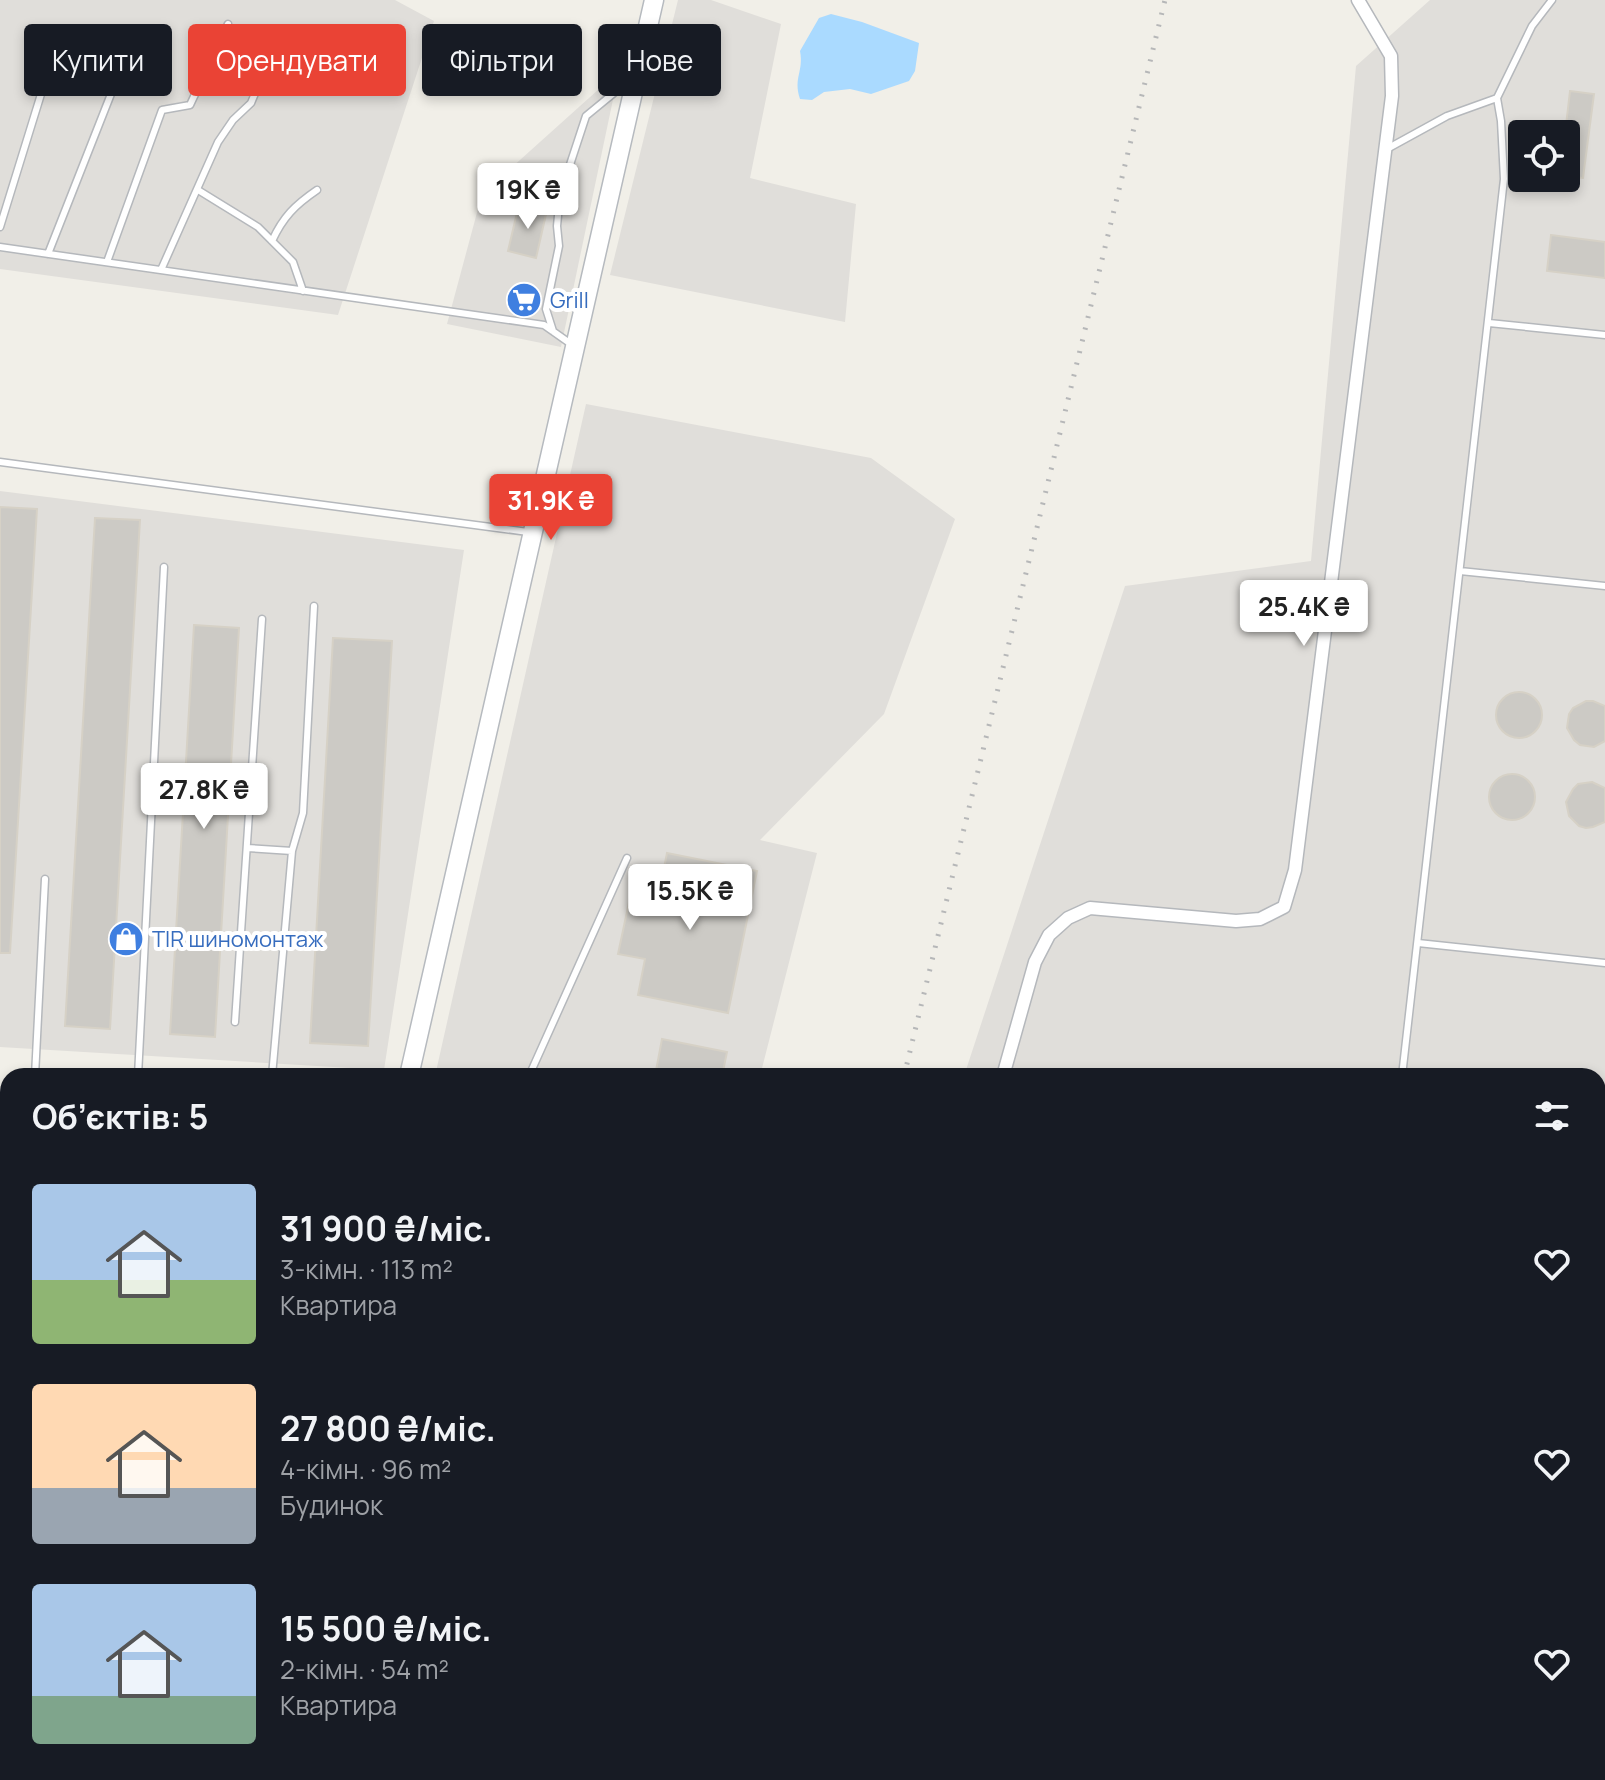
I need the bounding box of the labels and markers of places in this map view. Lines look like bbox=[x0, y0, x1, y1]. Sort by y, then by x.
pin: 19K ₴ bbox=[472, 163, 584, 231]
supermarket icon: Grill bbox=[505, 281, 543, 319]
place label: Grill bbox=[550, 285, 589, 315]
pin: 31.9K ₴ bbox=[477, 474, 625, 542]
pin: 25.4K ₴ bbox=[1230, 580, 1378, 648]
pin: 27.8K ₴ bbox=[130, 763, 278, 831]
pin: 15.5K ₴ bbox=[616, 864, 764, 932]
shop icon: TIR шиномонтаж bbox=[107, 920, 145, 958]
place label: TIR шиномонтаж bbox=[152, 924, 324, 954]

